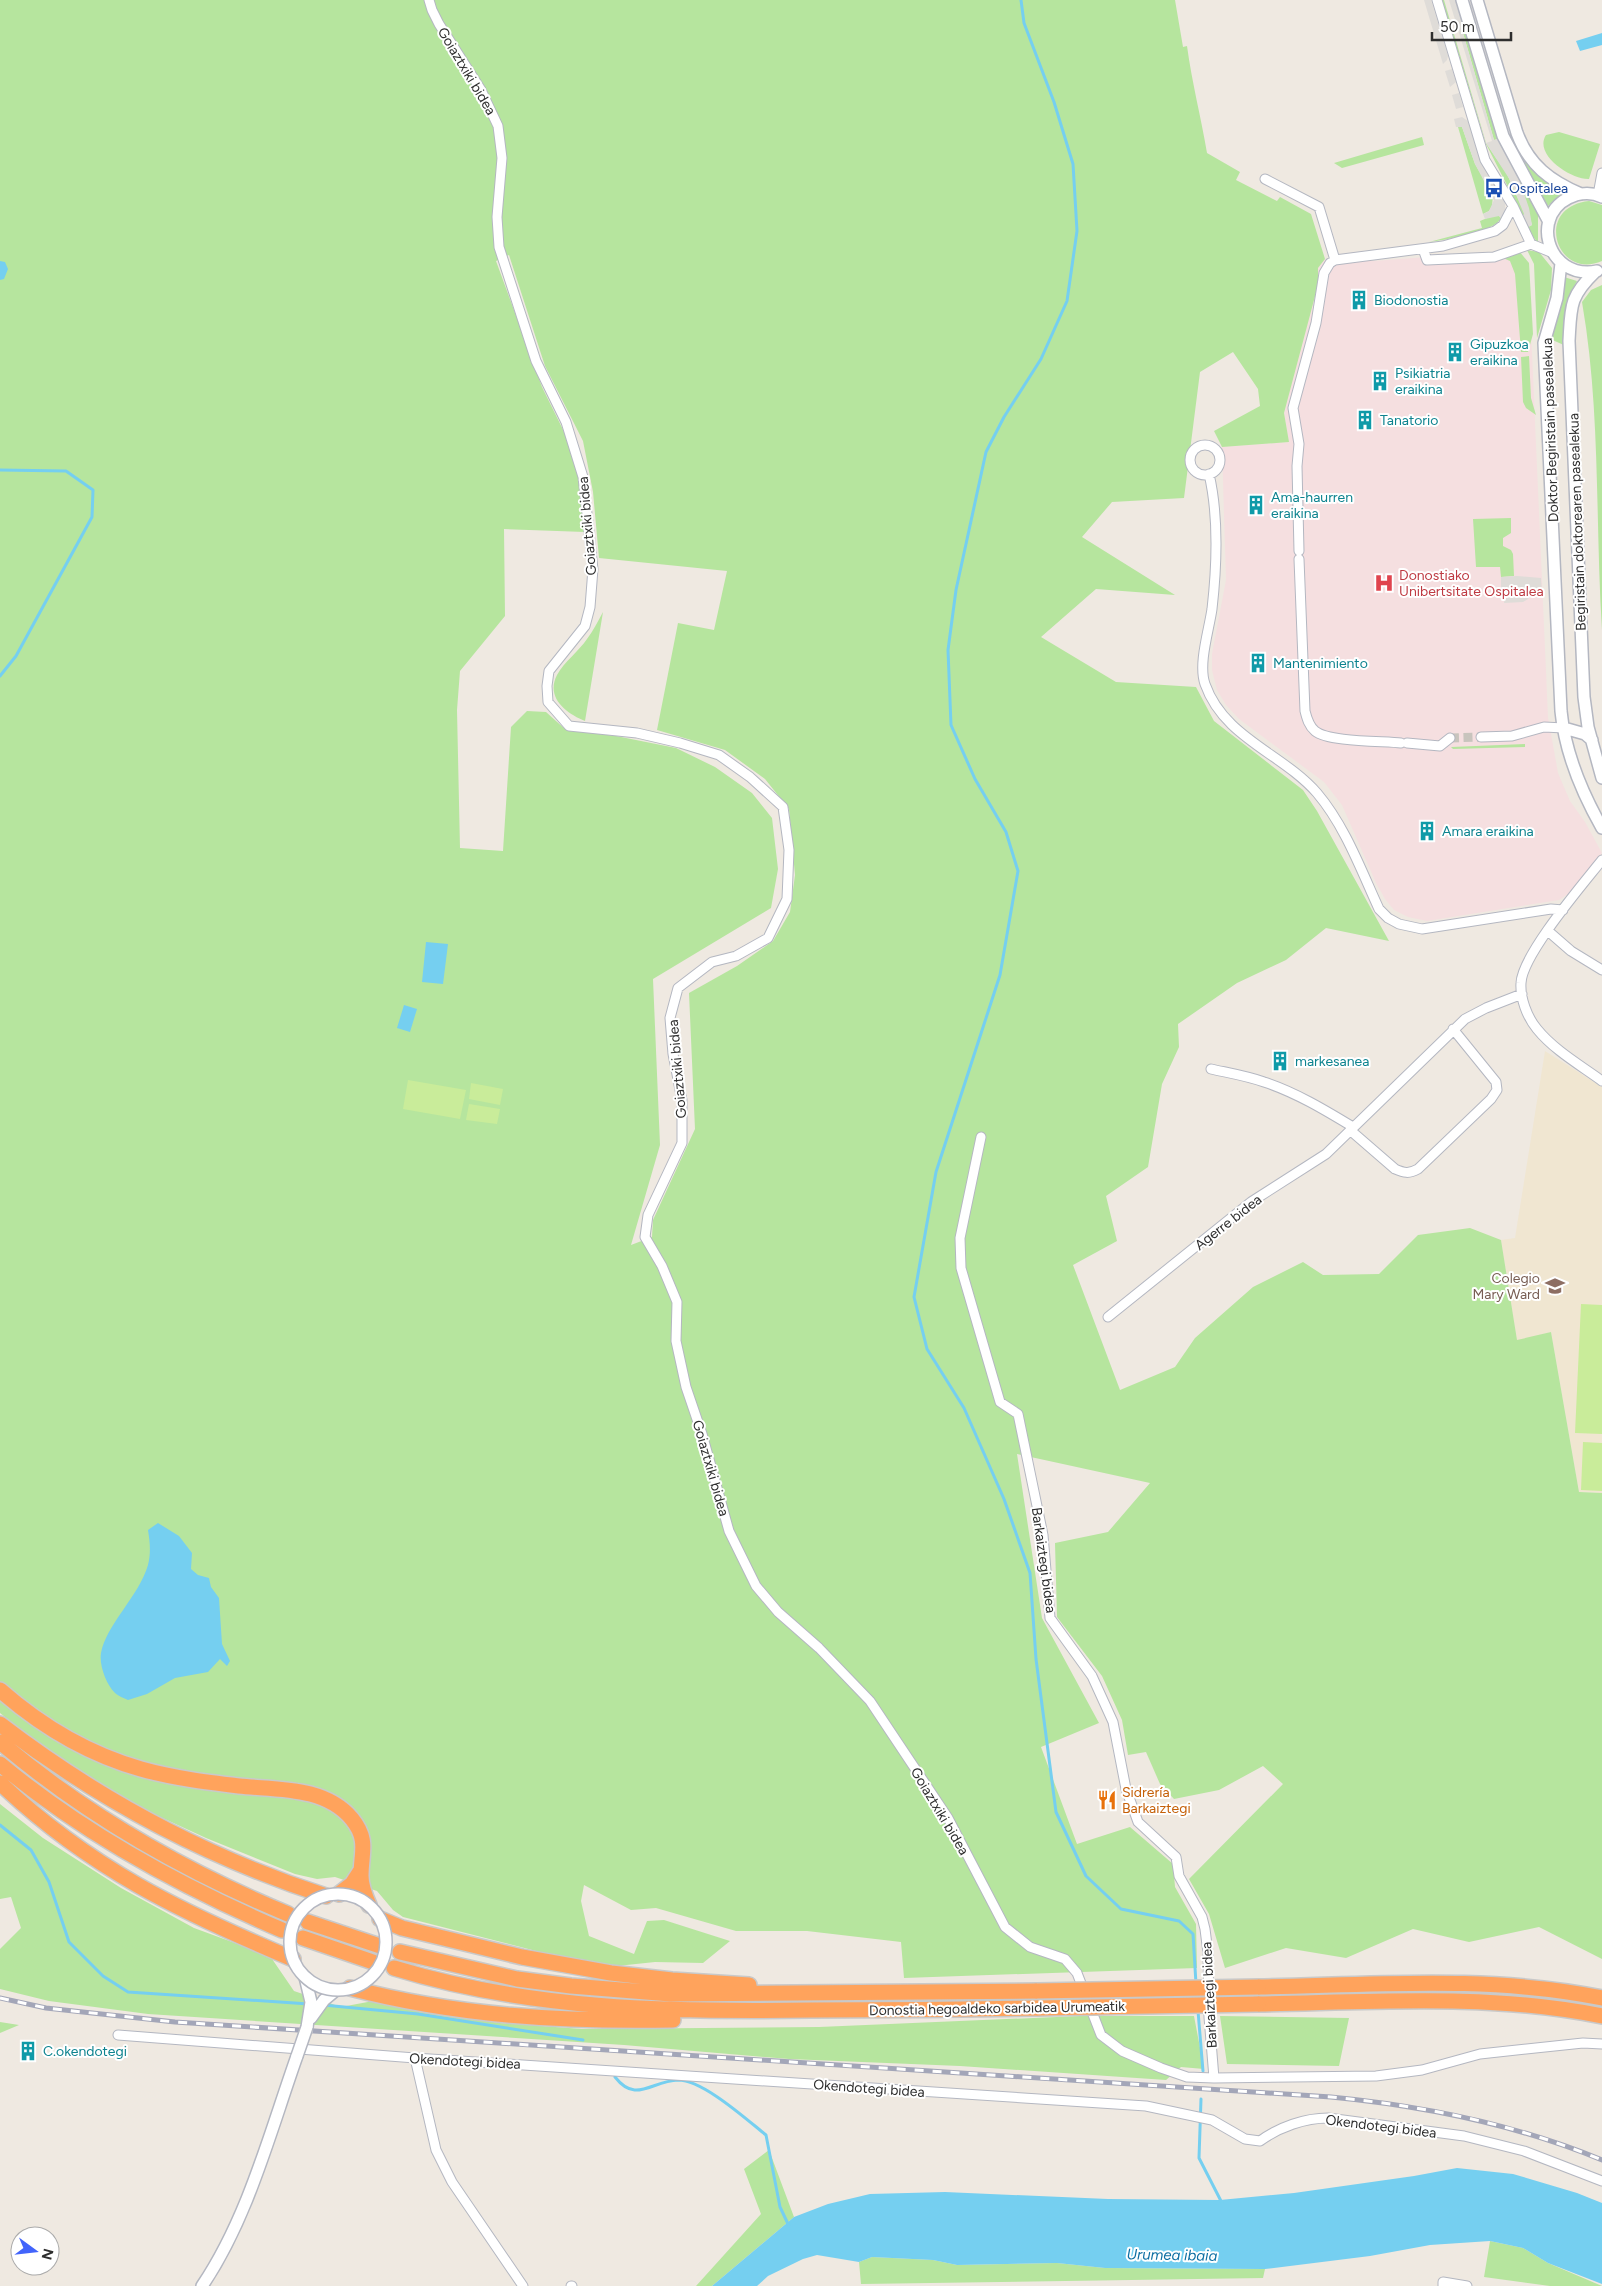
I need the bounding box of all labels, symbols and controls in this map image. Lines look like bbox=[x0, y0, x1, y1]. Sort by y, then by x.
scale bar bbox=[1432, 10, 1511, 42]
text: 50 m bbox=[1440, 18, 1475, 36]
street label: Goiaztxiki bidea bbox=[434, 24, 499, 118]
bus stop icon: Ospitalea bbox=[1483, 177, 1505, 199]
place label: Ospitalea bbox=[1509, 180, 1568, 197]
building icon: Biodonostia bbox=[1348, 289, 1370, 311]
place label: Biodonostia bbox=[1374, 292, 1448, 309]
place label: Gipuzkoa eraikina bbox=[1470, 336, 1529, 369]
street label: Doktor Begiristain pasealekua bbox=[1539, 338, 1562, 522]
building icon: Gipuzkoa eraikina bbox=[1444, 341, 1466, 363]
place label: Psikiatria eraikina bbox=[1395, 365, 1450, 398]
building icon: Psikiatria eraikina bbox=[1369, 370, 1391, 392]
building icon: Tanatorio bbox=[1354, 409, 1376, 431]
place label: Tanatorio bbox=[1380, 412, 1438, 429]
street label: Begiristain doktorearen pasealekua bbox=[1565, 413, 1590, 631]
street label: Goiaztxiki bidea bbox=[575, 476, 600, 576]
place label: Ama-haurren eraikina bbox=[1271, 489, 1353, 522]
building icon: Ama-haurren eraikina bbox=[1245, 494, 1267, 516]
place label: Donostiako Unibertsitate Ospitalea bbox=[1399, 567, 1544, 600]
hospital icon: Donostiako Unibertsitate Ospitalea bbox=[1373, 572, 1395, 594]
building icon: Mantenimiento bbox=[1247, 652, 1269, 674]
place label: Mantenimiento bbox=[1273, 655, 1368, 672]
building icon: Amara eraikina bbox=[1416, 820, 1438, 842]
place label: Amara eraikina bbox=[1442, 823, 1534, 840]
street label: Goiaztxiki bidea bbox=[665, 1019, 690, 1119]
building icon: markesanea bbox=[1269, 1050, 1291, 1072]
place label: markesanea bbox=[1295, 1053, 1369, 1070]
street label: Agerre bidea bbox=[1191, 1191, 1265, 1254]
place label: Colegio Mary Ward bbox=[1473, 1270, 1540, 1303]
school or university icon: Colegio Mary Ward bbox=[1544, 1275, 1566, 1297]
street label: Goiaztxiki bidea bbox=[689, 1418, 732, 1518]
street label: Barkaiztegi bidea bbox=[1028, 1506, 1059, 1614]
street label: Goiaztxiki bidea bbox=[907, 1764, 972, 1858]
place label: Sidrería Barkaiztegi bbox=[1122, 1784, 1191, 1817]
restaurant icon: Sidrería Barkaiztegi bbox=[1096, 1789, 1118, 1811]
street label: Barkaiztegi bidea bbox=[1198, 1941, 1221, 2049]
street label: Donostia hegoaldeko sarbidea Urumeatik bbox=[869, 1998, 1125, 2019]
building icon: C.okendotegi bbox=[17, 2040, 39, 2062]
place label: C.okendotegi bbox=[43, 2043, 127, 2060]
street label: Okendotegi bidea bbox=[409, 2050, 521, 2073]
street label: Okendotegi bidea bbox=[813, 2076, 925, 2101]
street label: Okendotegi bidea bbox=[1325, 2111, 1437, 2142]
north arrow bbox=[10, 2226, 60, 2276]
water label: Urumea ibaia bbox=[1126, 2245, 1218, 2265]
text: N bbox=[37, 2247, 57, 2262]

